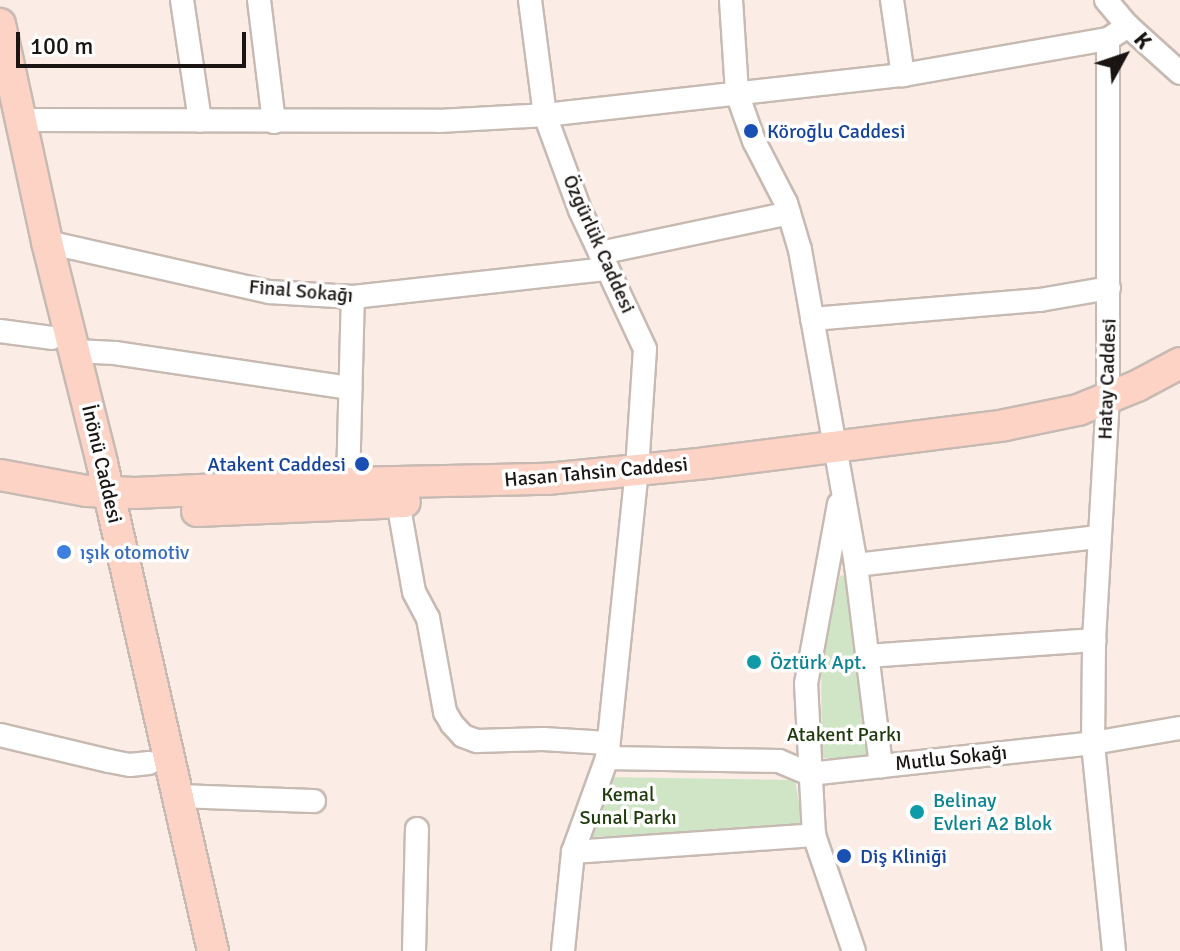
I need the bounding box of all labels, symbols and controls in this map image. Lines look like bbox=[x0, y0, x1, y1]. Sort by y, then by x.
scale bar bbox=[20, 16, 250, 66]
north arrow bbox=[1084, 16, 1164, 96]
text: K bbox=[1128, 26, 1157, 54]
text: 100 m bbox=[30, 31, 93, 61]
place label: Köroğlu Caddesi bbox=[767, 119, 905, 143]
marker: Köroğlu Caddesi bbox=[742, 122, 760, 140]
street label: Özgürlük Caddesi bbox=[558, 171, 640, 317]
street label: Final Sokağı bbox=[248, 274, 354, 308]
street label: Hatay Caddesi bbox=[1093, 318, 1121, 440]
street label: İnönü Caddesi bbox=[77, 402, 127, 526]
place label: Atakent Caddesi bbox=[208, 452, 346, 476]
street label: Hasan Tahsin Caddesi bbox=[503, 452, 689, 492]
marker: Atakent Caddesi bbox=[353, 455, 371, 473]
place label: ışık otomotiv bbox=[80, 540, 189, 564]
marker: ışık otomotiv bbox=[55, 543, 73, 561]
place label: Öztürk Apt. bbox=[770, 650, 867, 674]
marker: Öztürk Apt. bbox=[745, 653, 763, 671]
park label: Atakent Parkı bbox=[787, 722, 901, 746]
street label: Mutlu Sokağı bbox=[894, 740, 1008, 776]
park label: Kemal Sunal Parkı bbox=[579, 783, 677, 830]
place label: Belinay Evleri A2 Blok bbox=[933, 788, 1052, 835]
marker: Belinay Evleri A2 Blok bbox=[908, 803, 926, 821]
place label: Diş Kliniği bbox=[860, 844, 947, 868]
marker: Diş Kliniği bbox=[835, 847, 853, 865]

